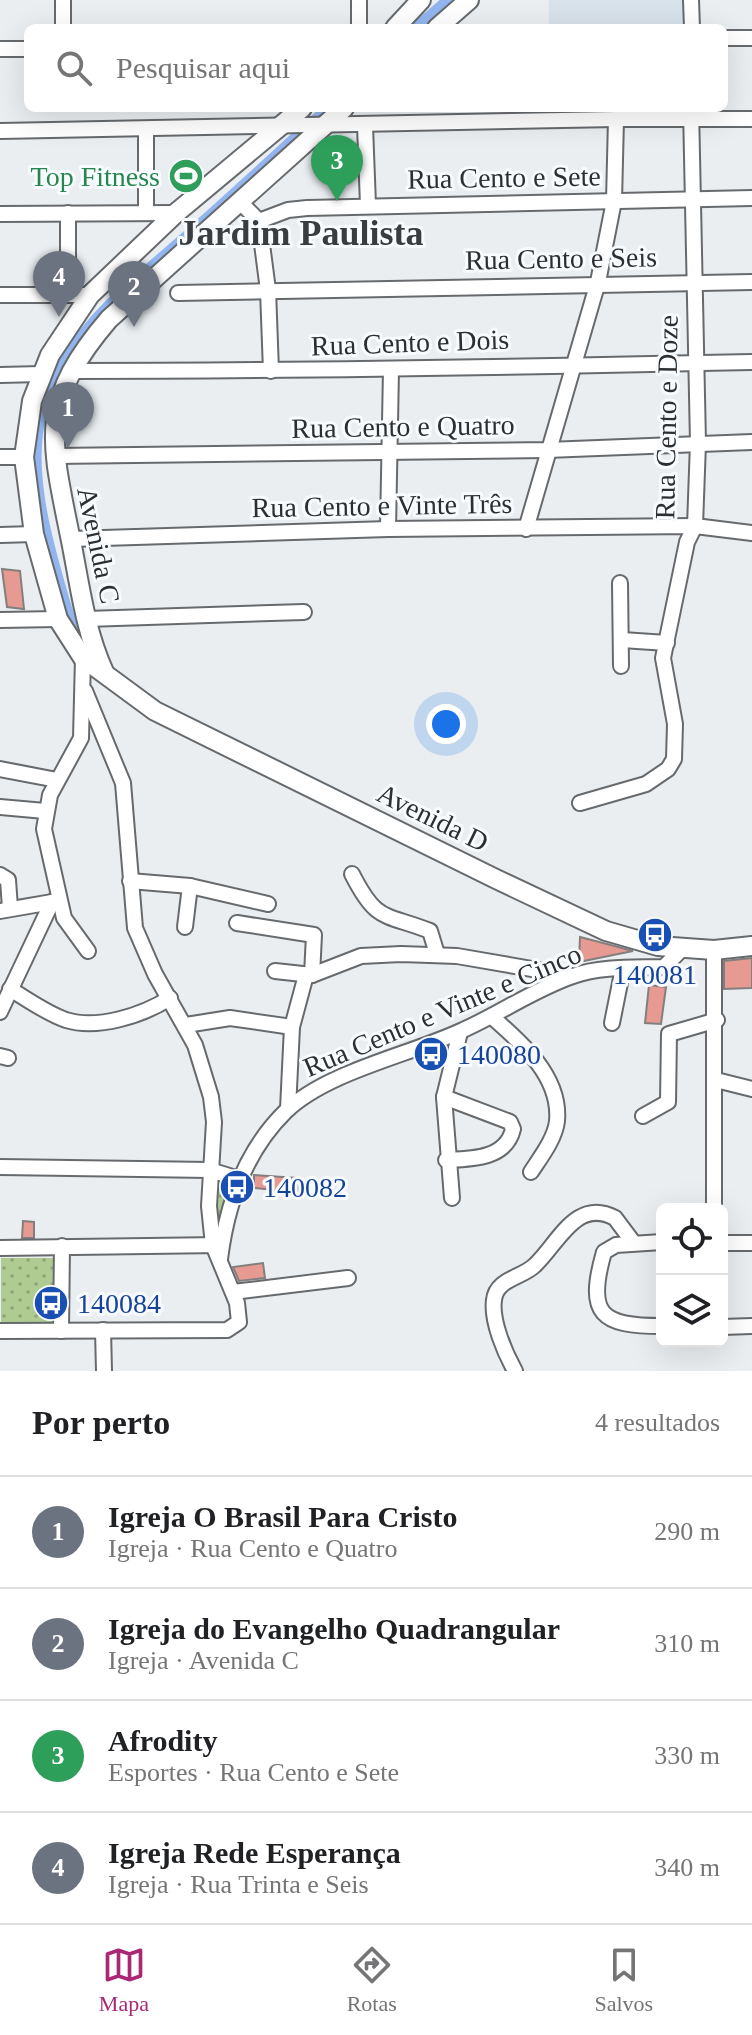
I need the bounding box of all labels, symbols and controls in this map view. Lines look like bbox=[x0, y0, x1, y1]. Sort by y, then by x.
search box bbox=[24, 24, 728, 112]
icon: search bbox=[52, 46, 96, 90]
text: Pesquisar aqui bbox=[116, 51, 290, 84]
pin: 3 bbox=[311, 135, 363, 201]
sports icon: Top Fitness bbox=[167, 157, 205, 195]
street label: Rua Cento e Sete bbox=[407, 160, 601, 195]
place label: Top Fitness bbox=[31, 161, 160, 192]
district label: Jardim Paulista bbox=[178, 213, 424, 253]
street label: Rua Cento e Seis bbox=[465, 241, 657, 276]
pin: 4 bbox=[33, 251, 85, 317]
pin: 2 bbox=[108, 261, 160, 327]
street label: Rua Cento e Doze bbox=[649, 315, 684, 520]
street label: Rua Cento e Dois bbox=[310, 324, 510, 361]
pin: 1 bbox=[42, 382, 94, 448]
street label: Rua Cento e Quatro bbox=[291, 409, 515, 444]
street label: Avenida C bbox=[71, 484, 126, 606]
street label: Rua Cento e Vinte Três bbox=[251, 488, 513, 523]
your location bbox=[426, 704, 466, 744]
street label: Avenida D bbox=[372, 777, 494, 858]
bus stop icon: 140081 bbox=[636, 916, 674, 954]
street label: Rua Cento e Vinte e Cinco bbox=[299, 938, 586, 1083]
place label: 140081 bbox=[613, 959, 697, 990]
bus stop icon: 140080 bbox=[412, 1035, 450, 1073]
place label: 140080 bbox=[457, 1039, 541, 1070]
bus stop icon: 140082 bbox=[218, 1168, 256, 1206]
place label: 140082 bbox=[263, 1172, 347, 1203]
map controls bbox=[656, 1203, 728, 1347]
button: locate bbox=[656, 1203, 728, 1275]
button: layers bbox=[656, 1275, 728, 1347]
bus stop icon: 140084 bbox=[32, 1284, 70, 1322]
place label: 140084 bbox=[77, 1288, 161, 1319]
text: Por perto bbox=[32, 1404, 170, 1441]
text: 4 resultados bbox=[595, 1408, 720, 1437]
text: Igreja O Brasil Para Cristo bbox=[108, 1500, 457, 1533]
text: 1 bbox=[52, 1517, 65, 1546]
text: 290 m bbox=[654, 1517, 720, 1546]
text: Igreja · Rua Cento e Quatro bbox=[108, 1534, 398, 1563]
text: Igreja do Evangelho Quadrangular bbox=[108, 1612, 560, 1645]
text: 2 bbox=[52, 1629, 65, 1658]
text: 310 m bbox=[654, 1629, 720, 1658]
text: Igreja · Avenida C bbox=[108, 1646, 299, 1675]
text: Afrodity bbox=[108, 1724, 217, 1757]
text: 3 bbox=[52, 1741, 65, 1770]
text: 330 m bbox=[654, 1741, 720, 1770]
text: Esportes · Rua Cento e Sete bbox=[108, 1758, 399, 1787]
text: Igreja Rede Esperança bbox=[108, 1836, 401, 1869]
text: 4 bbox=[52, 1853, 65, 1882]
text: 340 m bbox=[654, 1853, 720, 1882]
text: Igreja · Rua Trinta e Seis bbox=[108, 1870, 369, 1899]
tab: Mapa bbox=[99, 1943, 149, 2017]
tab: Rotas bbox=[347, 1943, 397, 2017]
tab: Salvos bbox=[594, 1943, 653, 2017]

